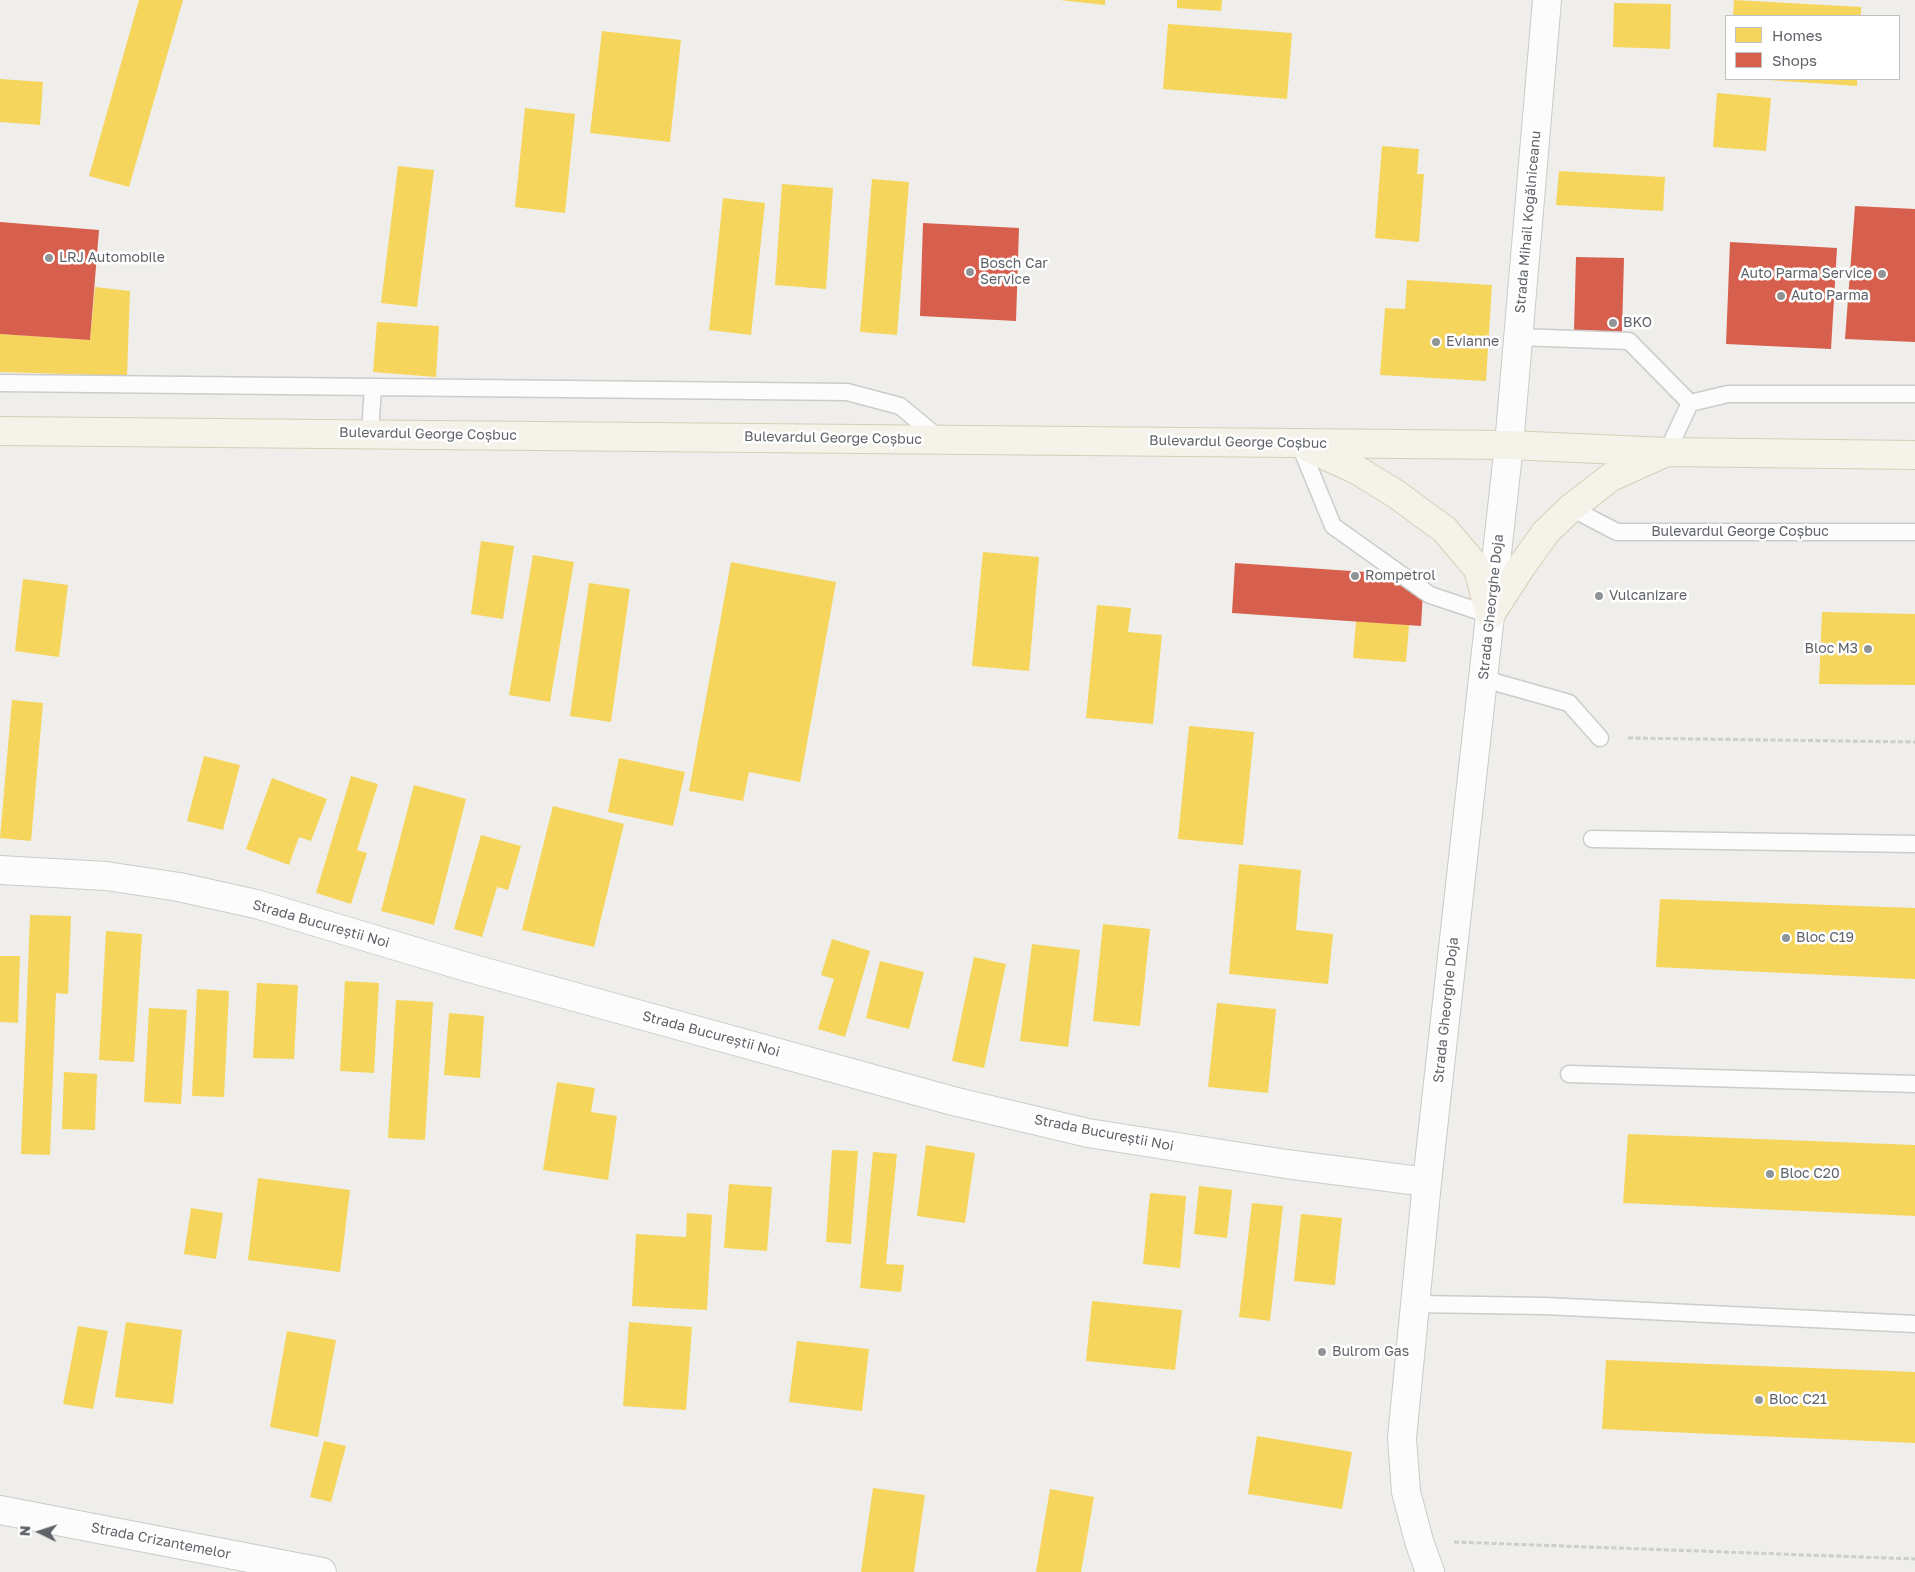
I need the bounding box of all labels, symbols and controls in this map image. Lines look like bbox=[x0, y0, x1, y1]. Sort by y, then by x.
legend bbox=[1725, 15, 1900, 80]
text: Homes bbox=[1772, 26, 1822, 44]
text: Shops bbox=[1772, 51, 1817, 69]
street label: Strada Mihail Kogălniceanu bbox=[1512, 130, 1544, 314]
place label: LRJ Automobile bbox=[59, 250, 165, 266]
marker: LRJ Automobile bbox=[43, 252, 55, 264]
place label: Bosch Car Service bbox=[980, 256, 1048, 288]
marker: Bosch Car Service bbox=[964, 266, 976, 278]
place label: Auto Parma Service bbox=[1740, 266, 1872, 282]
marker: Auto Parma Service bbox=[1876, 268, 1888, 280]
place label: Auto Parma bbox=[1791, 288, 1869, 304]
marker: Auto Parma bbox=[1775, 290, 1787, 302]
place label: BKO bbox=[1623, 315, 1652, 331]
marker: BKO bbox=[1607, 317, 1619, 329]
place label: Evianne bbox=[1446, 334, 1499, 350]
marker: Evianne bbox=[1430, 336, 1442, 348]
street label: Bulevardul George Coșbuc bbox=[339, 424, 517, 444]
street label: Bulevardul George Coșbuc bbox=[744, 428, 922, 448]
street label: Bulevardul George Coșbuc bbox=[1149, 432, 1327, 452]
street label: Bulevardul George Coșbuc bbox=[1651, 524, 1829, 540]
street label: Strada Gheorghe Doja bbox=[1475, 533, 1507, 681]
place label: Rompetrol bbox=[1365, 568, 1436, 584]
marker: Rompetrol bbox=[1349, 570, 1361, 582]
place label: Vulcanizare bbox=[1609, 588, 1687, 604]
marker: Vulcanizare bbox=[1593, 590, 1605, 602]
place label: Bloc M3 bbox=[1805, 641, 1858, 657]
marker: Bloc M3 bbox=[1862, 643, 1874, 655]
street label: Strada Bucureștii Noi bbox=[251, 896, 391, 952]
place label: Bloc C19 bbox=[1796, 930, 1854, 946]
marker: Bloc C19 bbox=[1780, 932, 1792, 944]
street label: Strada Gheorghe Doja bbox=[1430, 936, 1462, 1084]
street label: Strada Bucureștii Noi bbox=[640, 1008, 782, 1060]
street label: Strada Bucureștii Noi bbox=[1033, 1111, 1175, 1155]
place label: Bloc C20 bbox=[1780, 1166, 1840, 1182]
marker: Bloc C20 bbox=[1764, 1168, 1776, 1180]
place label: Bulrom Gas bbox=[1332, 1344, 1409, 1360]
marker: Bulrom Gas bbox=[1316, 1346, 1328, 1358]
place label: Bloc C21 bbox=[1769, 1392, 1827, 1408]
marker: Bloc C21 bbox=[1753, 1394, 1765, 1406]
north arrow bbox=[15, 1507, 65, 1557]
street label: Strada Crizantemelor bbox=[90, 1519, 232, 1563]
text: N bbox=[16, 1525, 33, 1537]

